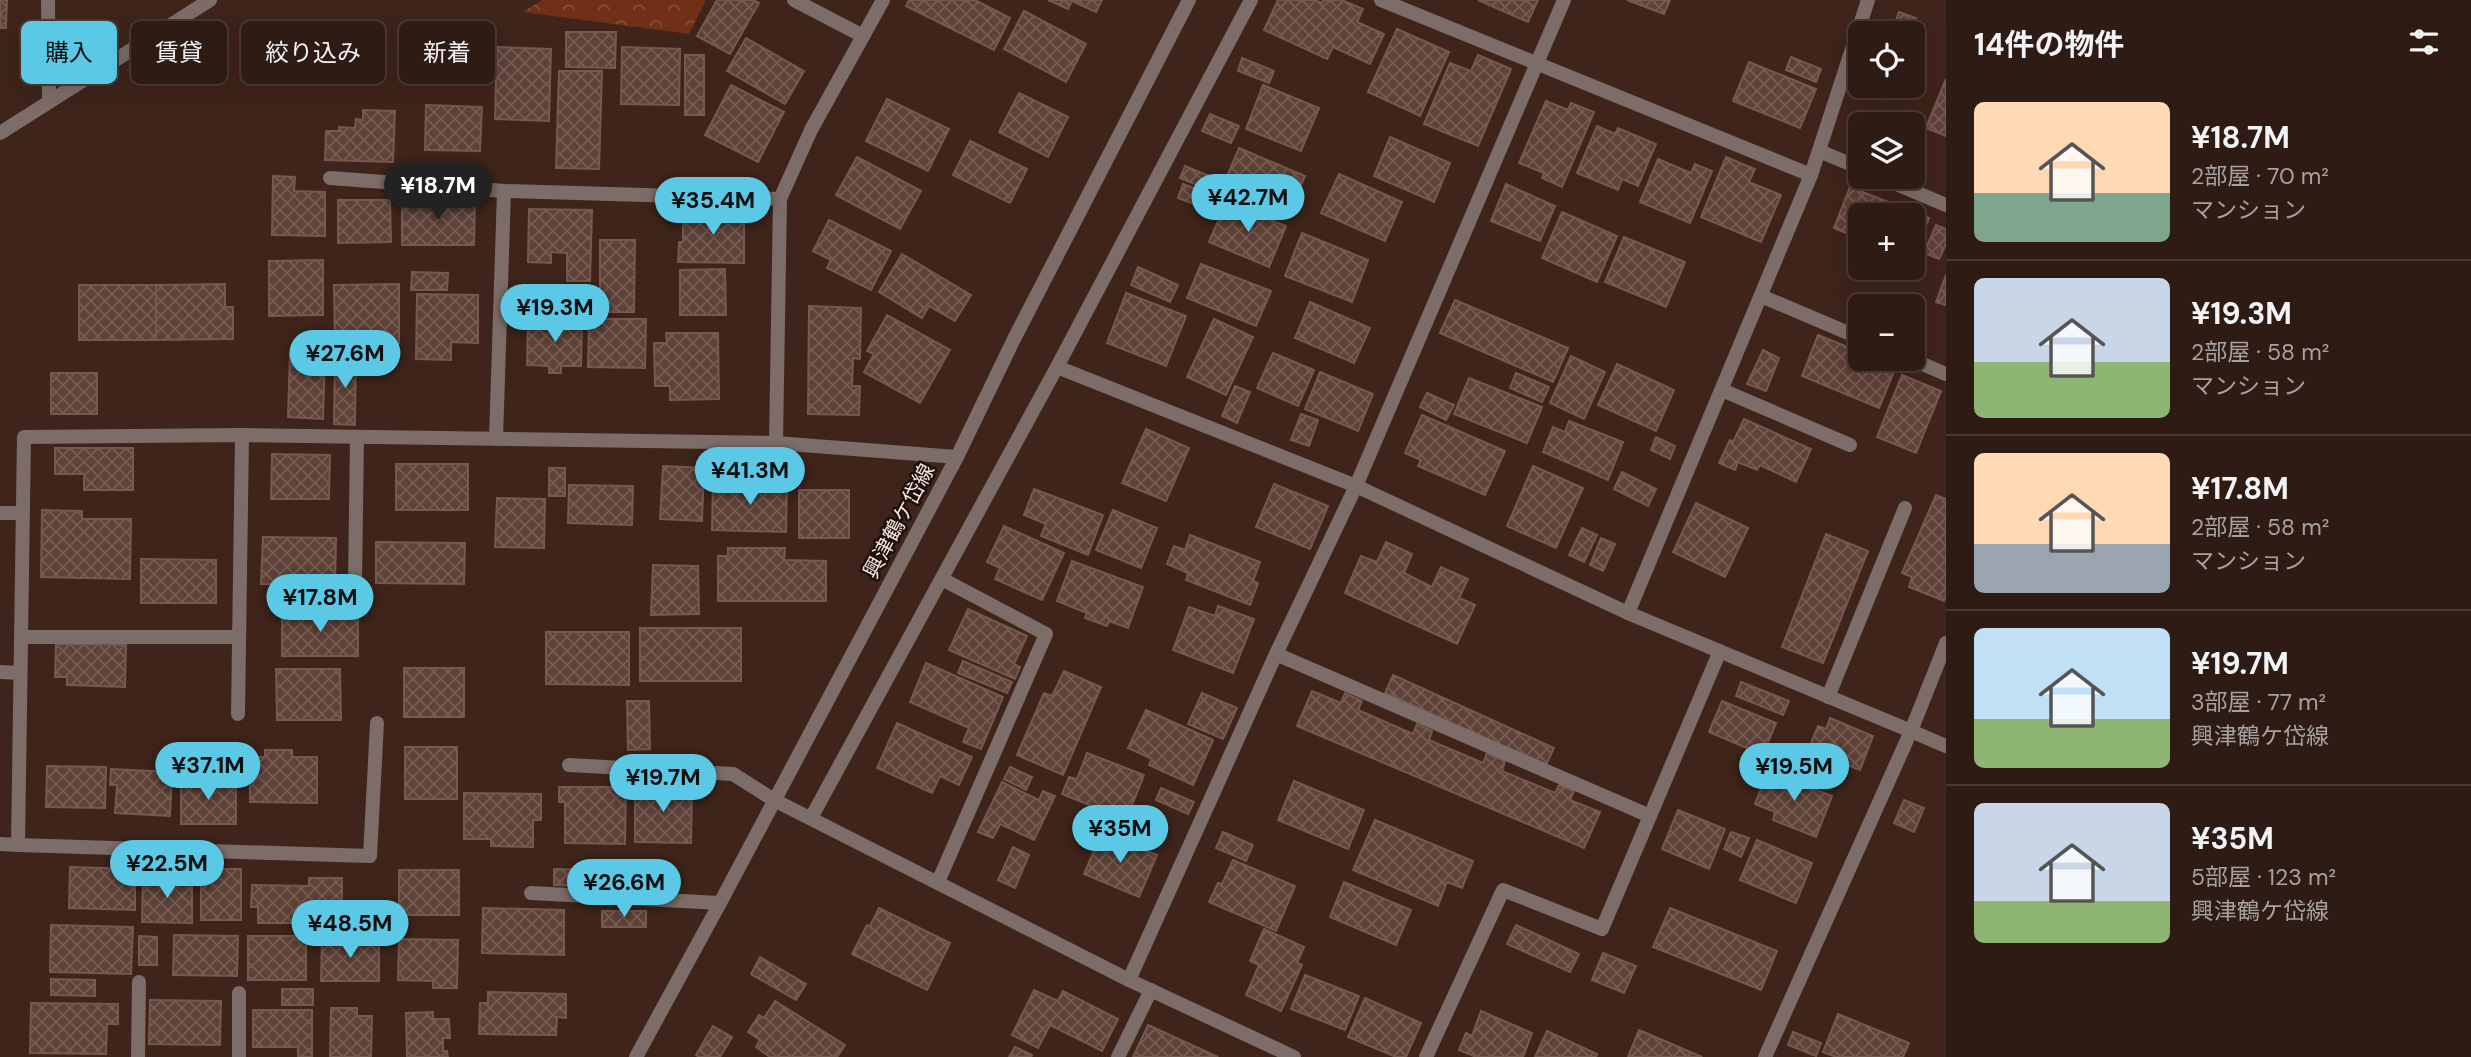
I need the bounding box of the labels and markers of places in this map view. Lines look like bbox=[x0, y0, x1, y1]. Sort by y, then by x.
pin: ¥18.7M bbox=[381, 162, 495, 222]
pin: ¥42.7M bbox=[1191, 174, 1305, 234]
pin: ¥35.4M bbox=[656, 177, 770, 237]
pin: ¥19.3M bbox=[498, 284, 612, 344]
pin: ¥27.6M bbox=[288, 330, 402, 390]
pin: ¥41.3M bbox=[693, 448, 807, 507]
pin: ¥17.8M bbox=[263, 574, 377, 634]
pin: ¥37.1M bbox=[151, 742, 265, 802]
pin: ¥19.5M bbox=[1737, 744, 1851, 803]
pin: ¥19.7M bbox=[606, 754, 720, 814]
pin: ¥35M bbox=[1079, 806, 1161, 865]
pin: ¥22.5M bbox=[110, 841, 224, 900]
pin: ¥26.6M bbox=[567, 860, 681, 919]
pin: ¥48.5M bbox=[293, 900, 407, 960]

